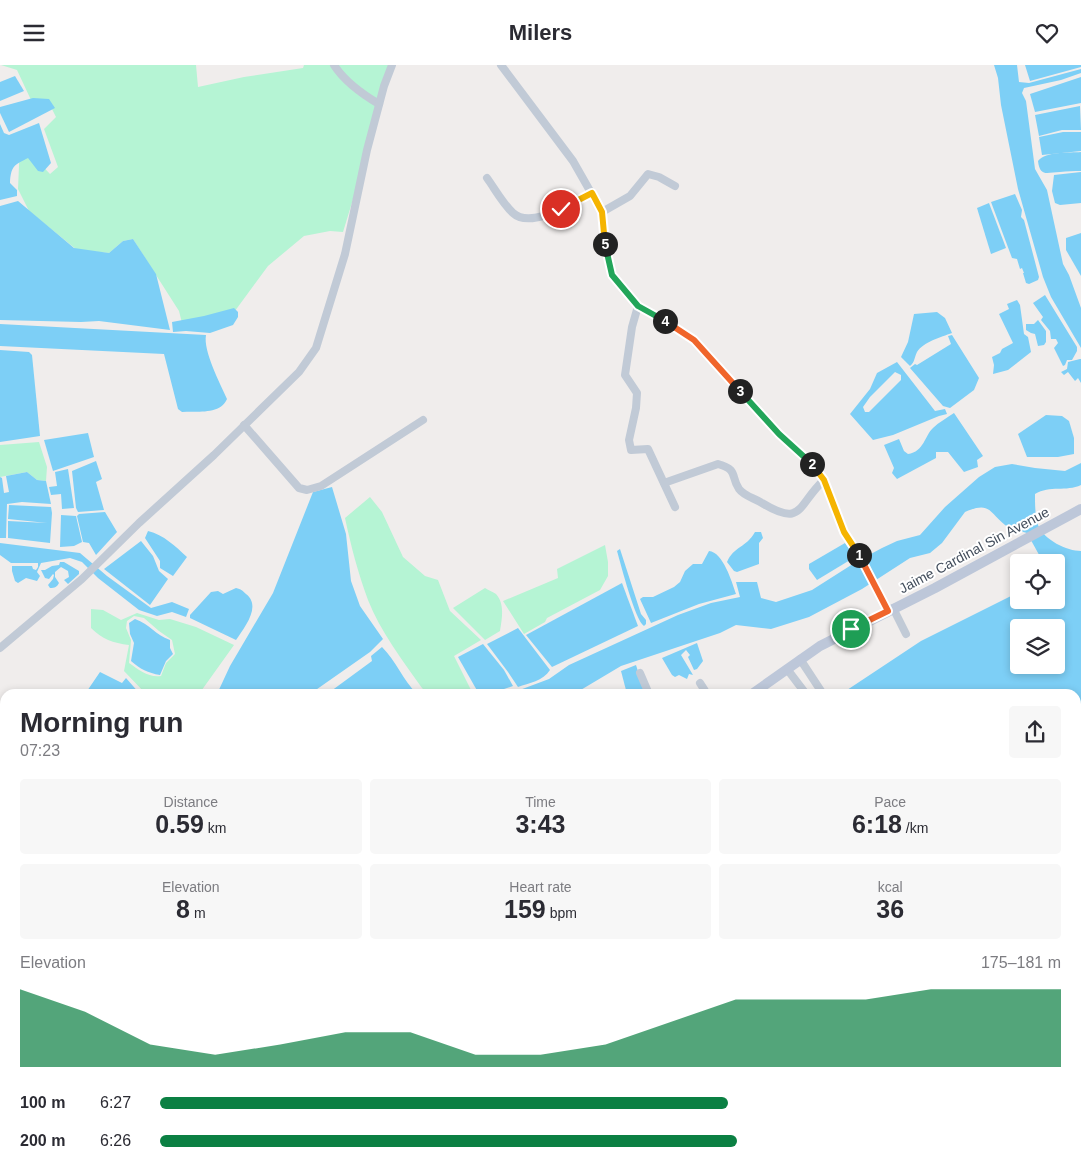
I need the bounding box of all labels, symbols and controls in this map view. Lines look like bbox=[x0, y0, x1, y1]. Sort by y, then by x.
icon: menu bbox=[20, 19, 48, 47]
icon: heart bbox=[1033, 19, 1061, 47]
text: Milers bbox=[509, 20, 572, 45]
pin bbox=[540, 188, 582, 230]
icon: check bbox=[547, 195, 575, 223]
pin: 5 bbox=[592, 231, 618, 257]
text: 5 bbox=[602, 236, 609, 252]
pin: 4 bbox=[652, 309, 678, 333]
text: 4 bbox=[662, 313, 669, 329]
pin: 3 bbox=[728, 379, 752, 403]
text: 3 bbox=[737, 383, 744, 399]
pin: 2 bbox=[800, 451, 824, 477]
text: 2 bbox=[809, 456, 816, 472]
street label: Jaime Cardinal Sin Avenue bbox=[896, 503, 1052, 596]
pin: 1 bbox=[846, 543, 872, 567]
text: 1 bbox=[856, 547, 863, 563]
map controls bbox=[1010, 554, 1065, 674]
button: locate bbox=[1010, 554, 1065, 609]
pin bbox=[830, 608, 872, 650]
icon: arrive bbox=[837, 615, 865, 643]
button: layers bbox=[1010, 619, 1065, 674]
button: share bbox=[1009, 706, 1061, 758]
text: Morning run bbox=[20, 707, 183, 738]
text: 07:23 bbox=[20, 742, 60, 759]
text: Distance bbox=[164, 794, 218, 810]
text: Time bbox=[525, 794, 556, 810]
text: Pace bbox=[874, 794, 906, 810]
text: 0.59 bbox=[155, 810, 204, 838]
text: 3:43 bbox=[515, 810, 566, 838]
text: 6:18 bbox=[852, 810, 902, 838]
text: km bbox=[204, 820, 226, 836]
text: /km bbox=[902, 820, 928, 836]
text: Elevation bbox=[162, 879, 220, 895]
text: Heart rate bbox=[509, 879, 572, 895]
text: kcal bbox=[878, 879, 903, 895]
text: 8 bbox=[176, 895, 190, 923]
text: 159 bbox=[504, 895, 546, 923]
text: 36 bbox=[876, 895, 904, 923]
text: m bbox=[190, 905, 206, 921]
text: bpm bbox=[546, 905, 577, 921]
text: Elevation bbox=[20, 954, 86, 971]
text: 175–181 m bbox=[981, 954, 1061, 971]
text: 100 m bbox=[20, 1094, 65, 1111]
text: 6:27 bbox=[100, 1094, 131, 1111]
text: 200 m bbox=[20, 1132, 65, 1149]
text: 6:26 bbox=[100, 1132, 131, 1149]

